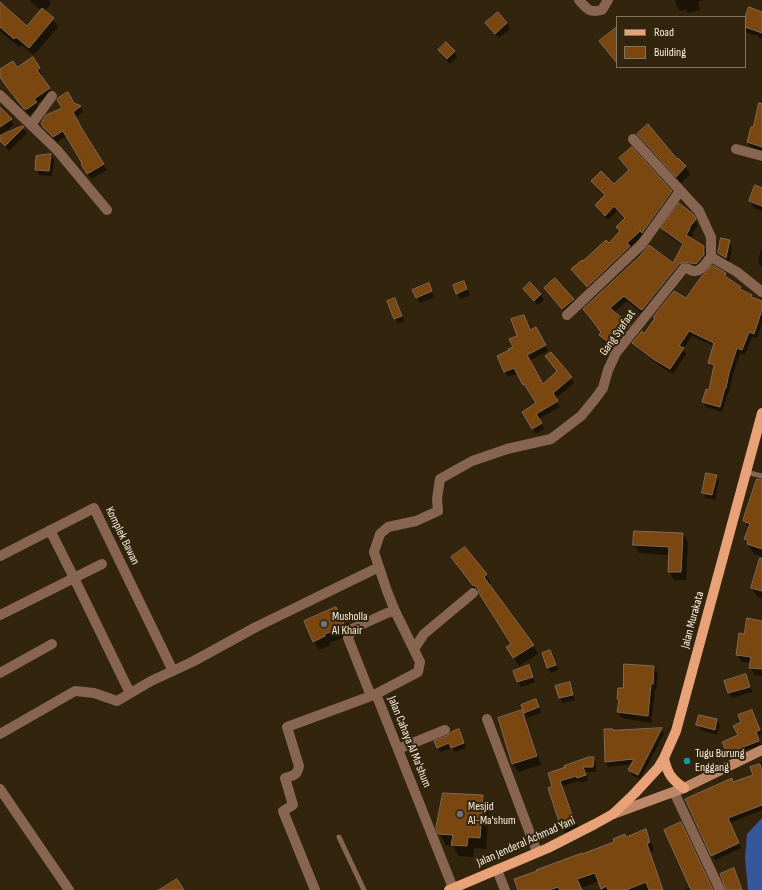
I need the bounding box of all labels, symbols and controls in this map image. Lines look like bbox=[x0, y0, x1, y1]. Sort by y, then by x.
legend bbox=[616, 16, 746, 68]
text: Road bbox=[654, 25, 674, 40]
text: Building bbox=[654, 45, 686, 60]
street label: Gang Syafaat bbox=[597, 307, 639, 359]
street label: Komplek Bawan bbox=[102, 505, 142, 567]
street label: Jalan Murakata bbox=[678, 590, 708, 650]
place label: Musholla Al Khair bbox=[332, 610, 368, 638]
marker: Musholla Al Khair bbox=[319, 619, 329, 629]
street label: Jalan Cahaya Al Ma'shum bbox=[384, 694, 434, 790]
place label: Tugu Burung Enggang bbox=[695, 747, 744, 775]
marker: Tugu Burung Enggang bbox=[682, 756, 692, 766]
place label: Mesjid Al-Ma'shum bbox=[468, 800, 516, 828]
marker: Mesjid Al-Ma'shum bbox=[455, 809, 465, 819]
street label: Jalan Jenderal Achmad Yani bbox=[475, 814, 577, 870]

